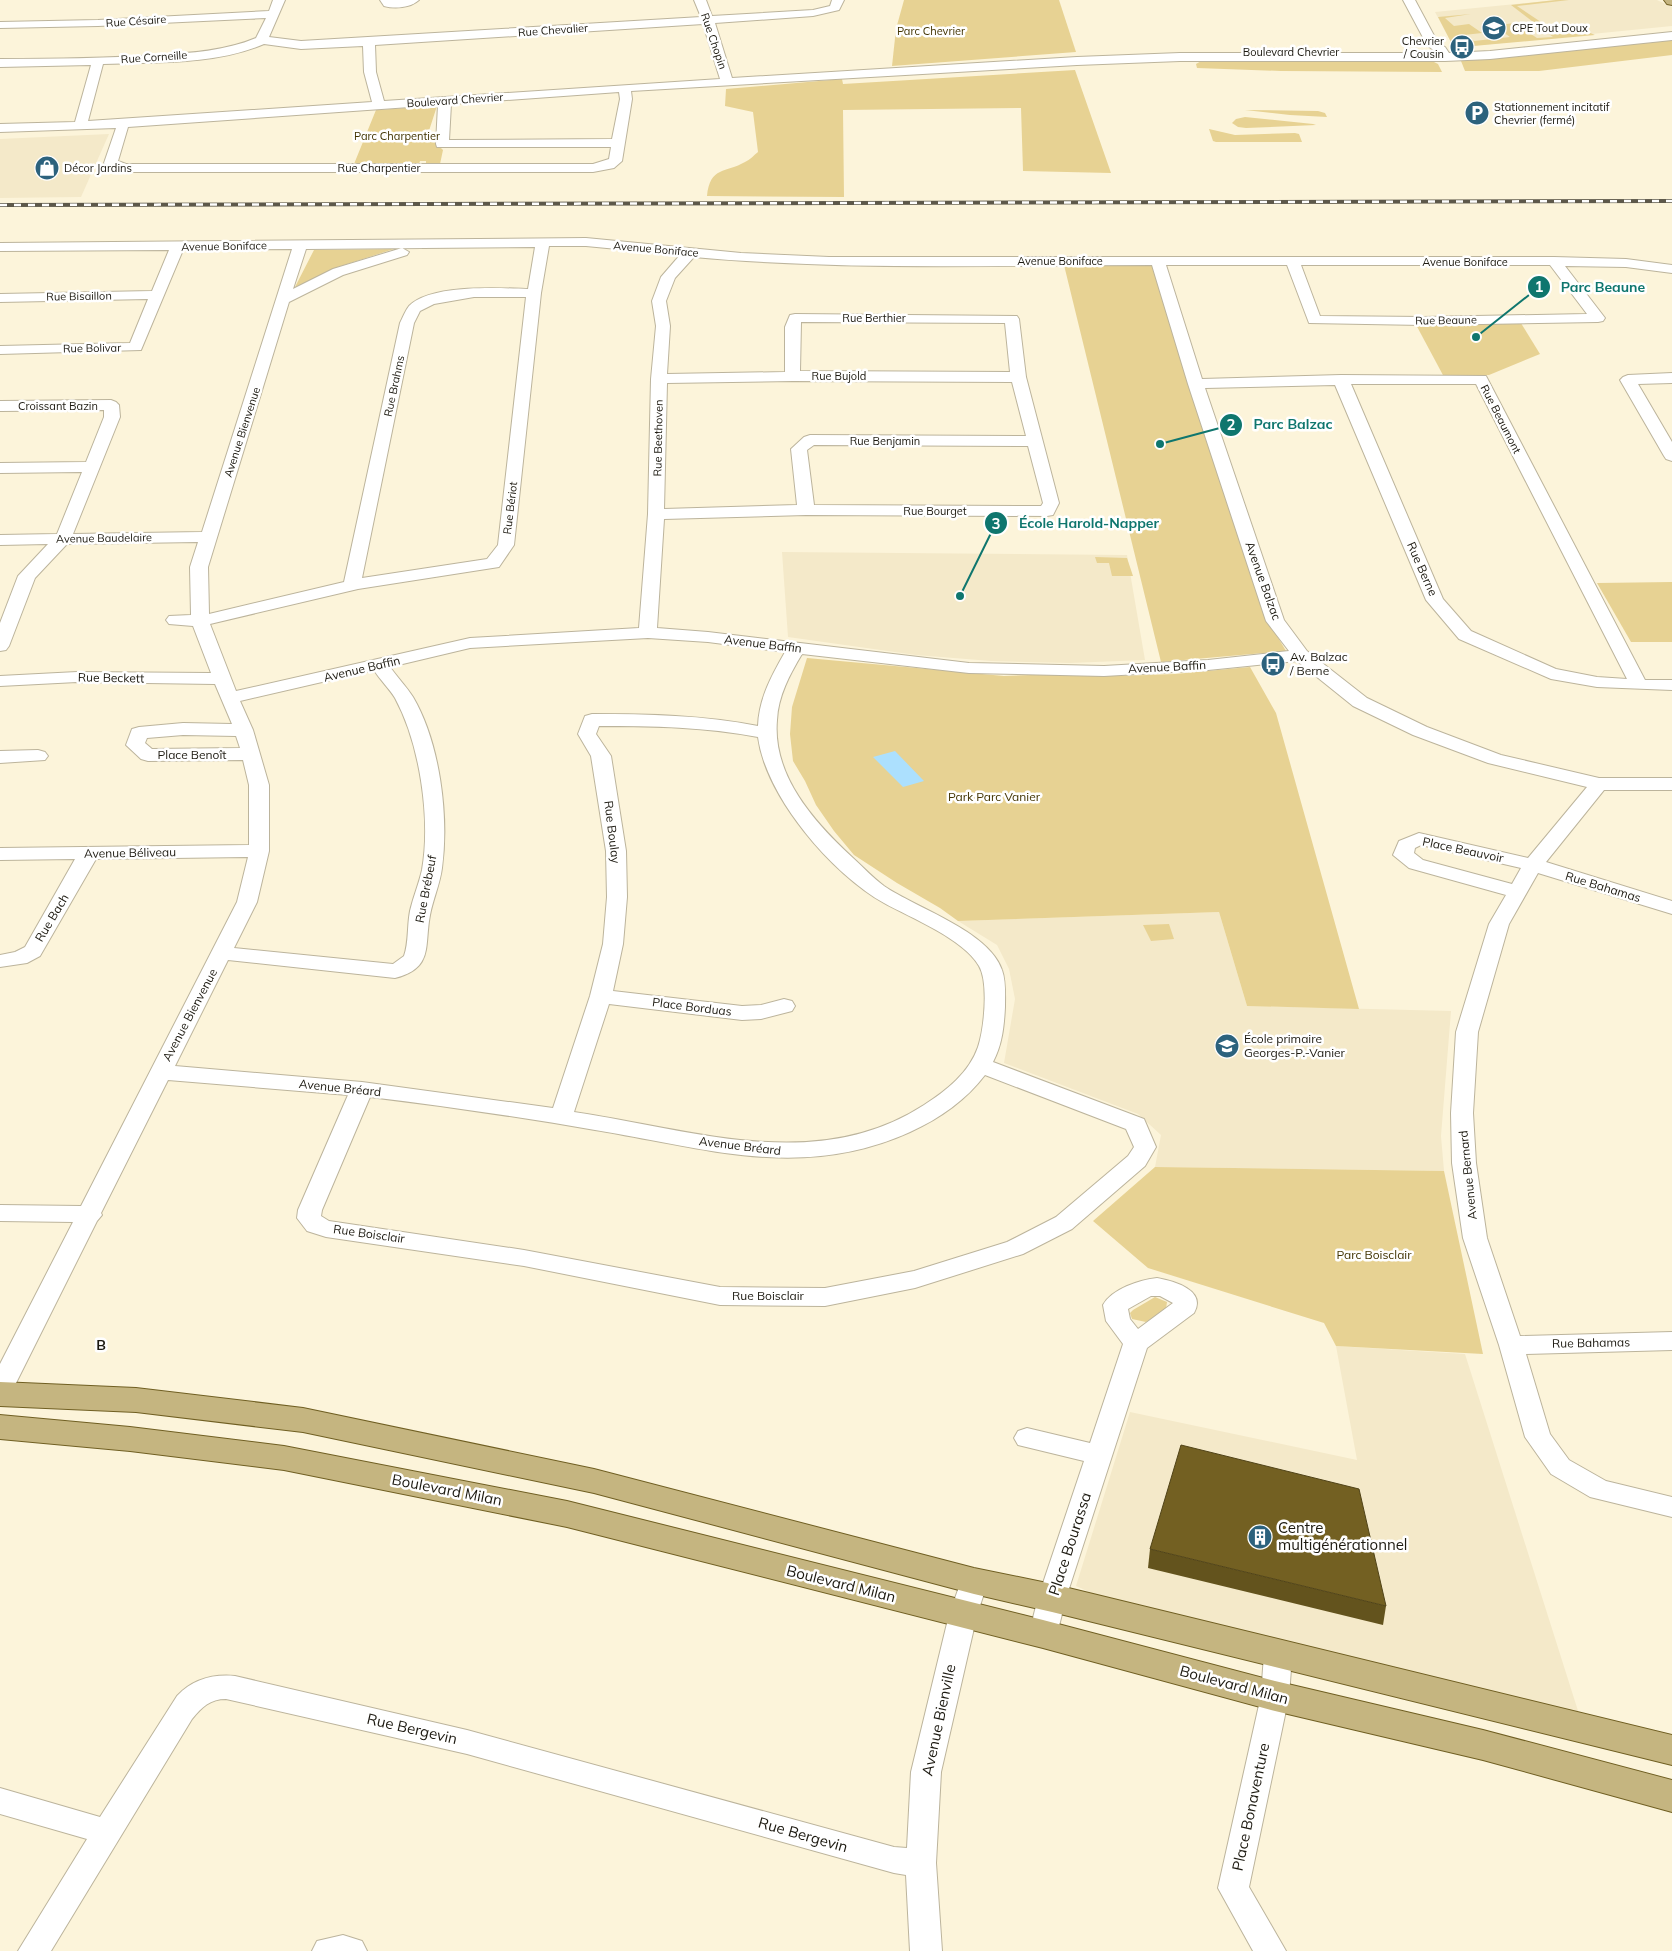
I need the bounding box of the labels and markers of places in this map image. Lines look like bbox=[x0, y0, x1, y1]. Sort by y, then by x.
school or university icon: CPE Tout Doux bbox=[1481, 15, 1507, 41]
place label: CPE Tout Doux bbox=[1512, 21, 1588, 35]
place label: Chevrier / Cousin bbox=[1402, 34, 1444, 61]
bus stop icon: Chevrier / Cousin bbox=[1449, 34, 1475, 60]
parking icon: Stationnement incitatif Chevrier (fermé) bbox=[1464, 100, 1490, 126]
place label: Stationnement incitatif Chevrier (fermé) bbox=[1494, 100, 1610, 127]
shop icon: Décor Jardins bbox=[34, 155, 60, 181]
place label: Décor Jardins bbox=[64, 161, 132, 175]
callout: Parc Beaune bbox=[1526, 272, 1656, 301]
callout: Parc Balzac bbox=[1218, 410, 1342, 439]
callout: École Harold-Napper bbox=[984, 509, 1169, 538]
place label: Av. Balzac / Berne bbox=[1289, 649, 1348, 678]
bus stop icon: Av. Balzac / Berne bbox=[1260, 651, 1286, 677]
place label: École primaire Georges-P.-Vanier bbox=[1244, 1031, 1346, 1060]
school or university icon: École primaire Georges-P.-Vanier bbox=[1214, 1033, 1240, 1059]
place label: Centre multigénérationnel bbox=[1278, 1518, 1407, 1554]
building icon: Centre multigénérationnel bbox=[1247, 1524, 1273, 1550]

